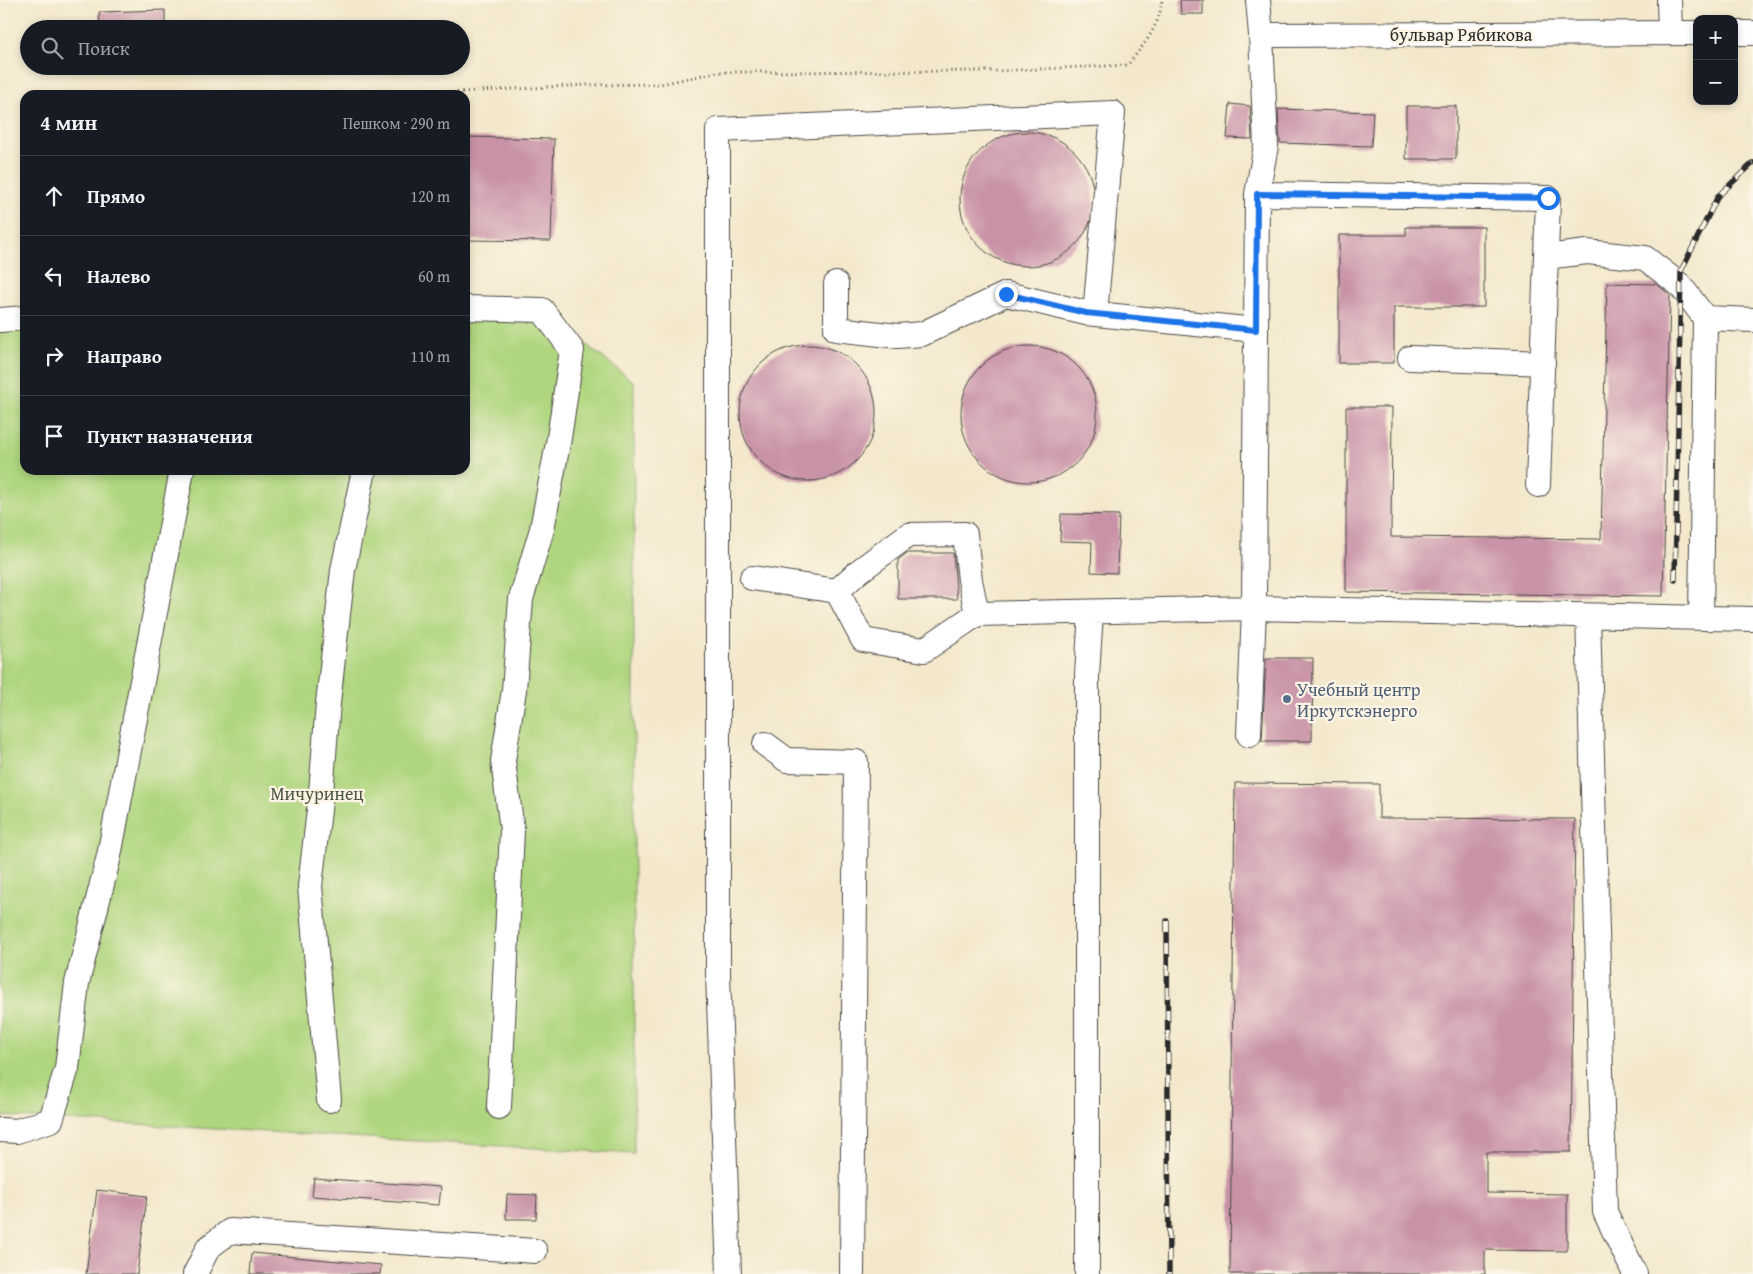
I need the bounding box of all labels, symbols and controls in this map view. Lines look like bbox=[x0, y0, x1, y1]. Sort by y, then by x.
map controls bbox=[1693, 15, 1738, 105]
button: + bbox=[1693, 15, 1738, 60]
search box bbox=[20, 20, 470, 75]
street label: бульвар Рябикова bbox=[1390, 21, 1533, 48]
icon: search bbox=[38, 34, 66, 62]
text: Поиск bbox=[78, 34, 130, 62]
button: − bbox=[1693, 60, 1738, 105]
text: 4 мин bbox=[40, 107, 97, 138]
text: Пешком · 290 m bbox=[343, 111, 450, 135]
icon: ahead bbox=[40, 182, 68, 210]
text: Прямо bbox=[87, 182, 145, 210]
text: 120 m bbox=[410, 184, 450, 208]
route start bbox=[1537, 187, 1560, 210]
icon: left bbox=[40, 262, 68, 290]
text: Налево bbox=[87, 262, 150, 290]
text: 60 m bbox=[418, 264, 450, 288]
route end bbox=[995, 283, 1018, 306]
icon: right bbox=[40, 342, 68, 370]
text: Направо bbox=[87, 342, 162, 370]
text: 110 m bbox=[410, 344, 450, 368]
icon: arrive bbox=[40, 422, 68, 450]
text: Пункт назначения bbox=[87, 422, 253, 450]
place label: Учебный центр Иркутскэнерго bbox=[1297, 676, 1421, 724]
marker: Учебный центр Иркутскэнерго bbox=[1281, 693, 1293, 705]
park label: Мичуринец bbox=[270, 780, 364, 807]

